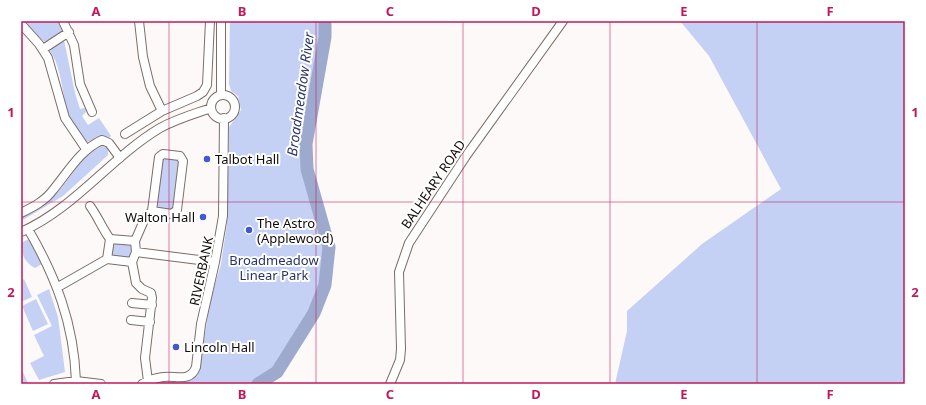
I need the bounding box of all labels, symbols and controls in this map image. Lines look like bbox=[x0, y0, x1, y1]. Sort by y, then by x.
text: A bbox=[92, 2, 101, 20]
text: B bbox=[238, 2, 246, 20]
text: C bbox=[386, 2, 394, 20]
text: D bbox=[531, 2, 541, 20]
text: E bbox=[680, 2, 688, 20]
text: F bbox=[826, 2, 834, 20]
water label: Broadmeadow River bbox=[282, 30, 318, 157]
text: 1 bbox=[7, 103, 15, 121]
text: 1 bbox=[911, 103, 919, 121]
street label: BALHEARY ROAD bbox=[397, 136, 469, 232]
place label: Talbot Hall bbox=[215, 150, 279, 168]
marker: Talbot Hall bbox=[202, 154, 212, 164]
place label: Walton Hall bbox=[125, 208, 195, 226]
marker: Walton Hall bbox=[198, 212, 208, 222]
place label: The Astro (Applewood) bbox=[257, 214, 334, 247]
marker: The Astro (Applewood) bbox=[244, 225, 254, 235]
street label: RIVERBANK bbox=[185, 234, 217, 307]
park label: Broadmeadow Linear Park bbox=[229, 251, 319, 284]
text: 2 bbox=[7, 283, 15, 301]
text: 2 bbox=[911, 283, 919, 301]
place label: Lincoln Hall bbox=[184, 338, 255, 356]
marker: Lincoln Hall bbox=[171, 342, 181, 352]
text: A bbox=[92, 385, 101, 403]
text: B bbox=[238, 385, 246, 403]
text: C bbox=[386, 385, 394, 403]
text: D bbox=[531, 385, 541, 403]
text: E bbox=[680, 385, 688, 403]
text: F bbox=[826, 385, 834, 403]

